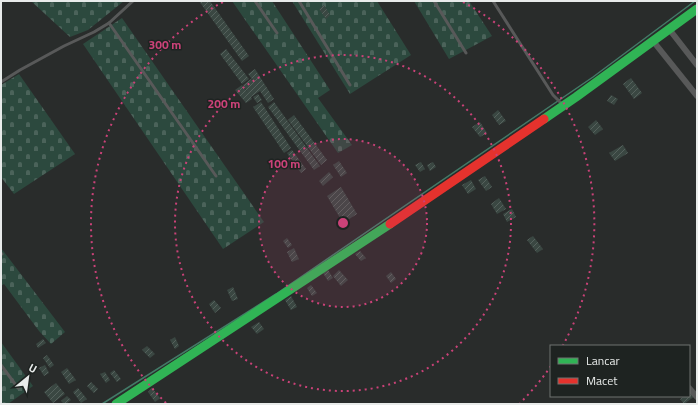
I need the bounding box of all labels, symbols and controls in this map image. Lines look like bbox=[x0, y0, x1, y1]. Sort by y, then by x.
text: 300 m bbox=[149, 35, 181, 54]
text: 200 m bbox=[208, 94, 240, 113]
text: 100 m bbox=[268, 154, 300, 173]
centre of rings bbox=[336, 216, 350, 230]
legend bbox=[550, 345, 690, 397]
text: Lancar bbox=[586, 351, 620, 370]
north arrow bbox=[8, 357, 48, 397]
text: U bbox=[26, 360, 40, 377]
text: Macet bbox=[586, 371, 618, 390]

